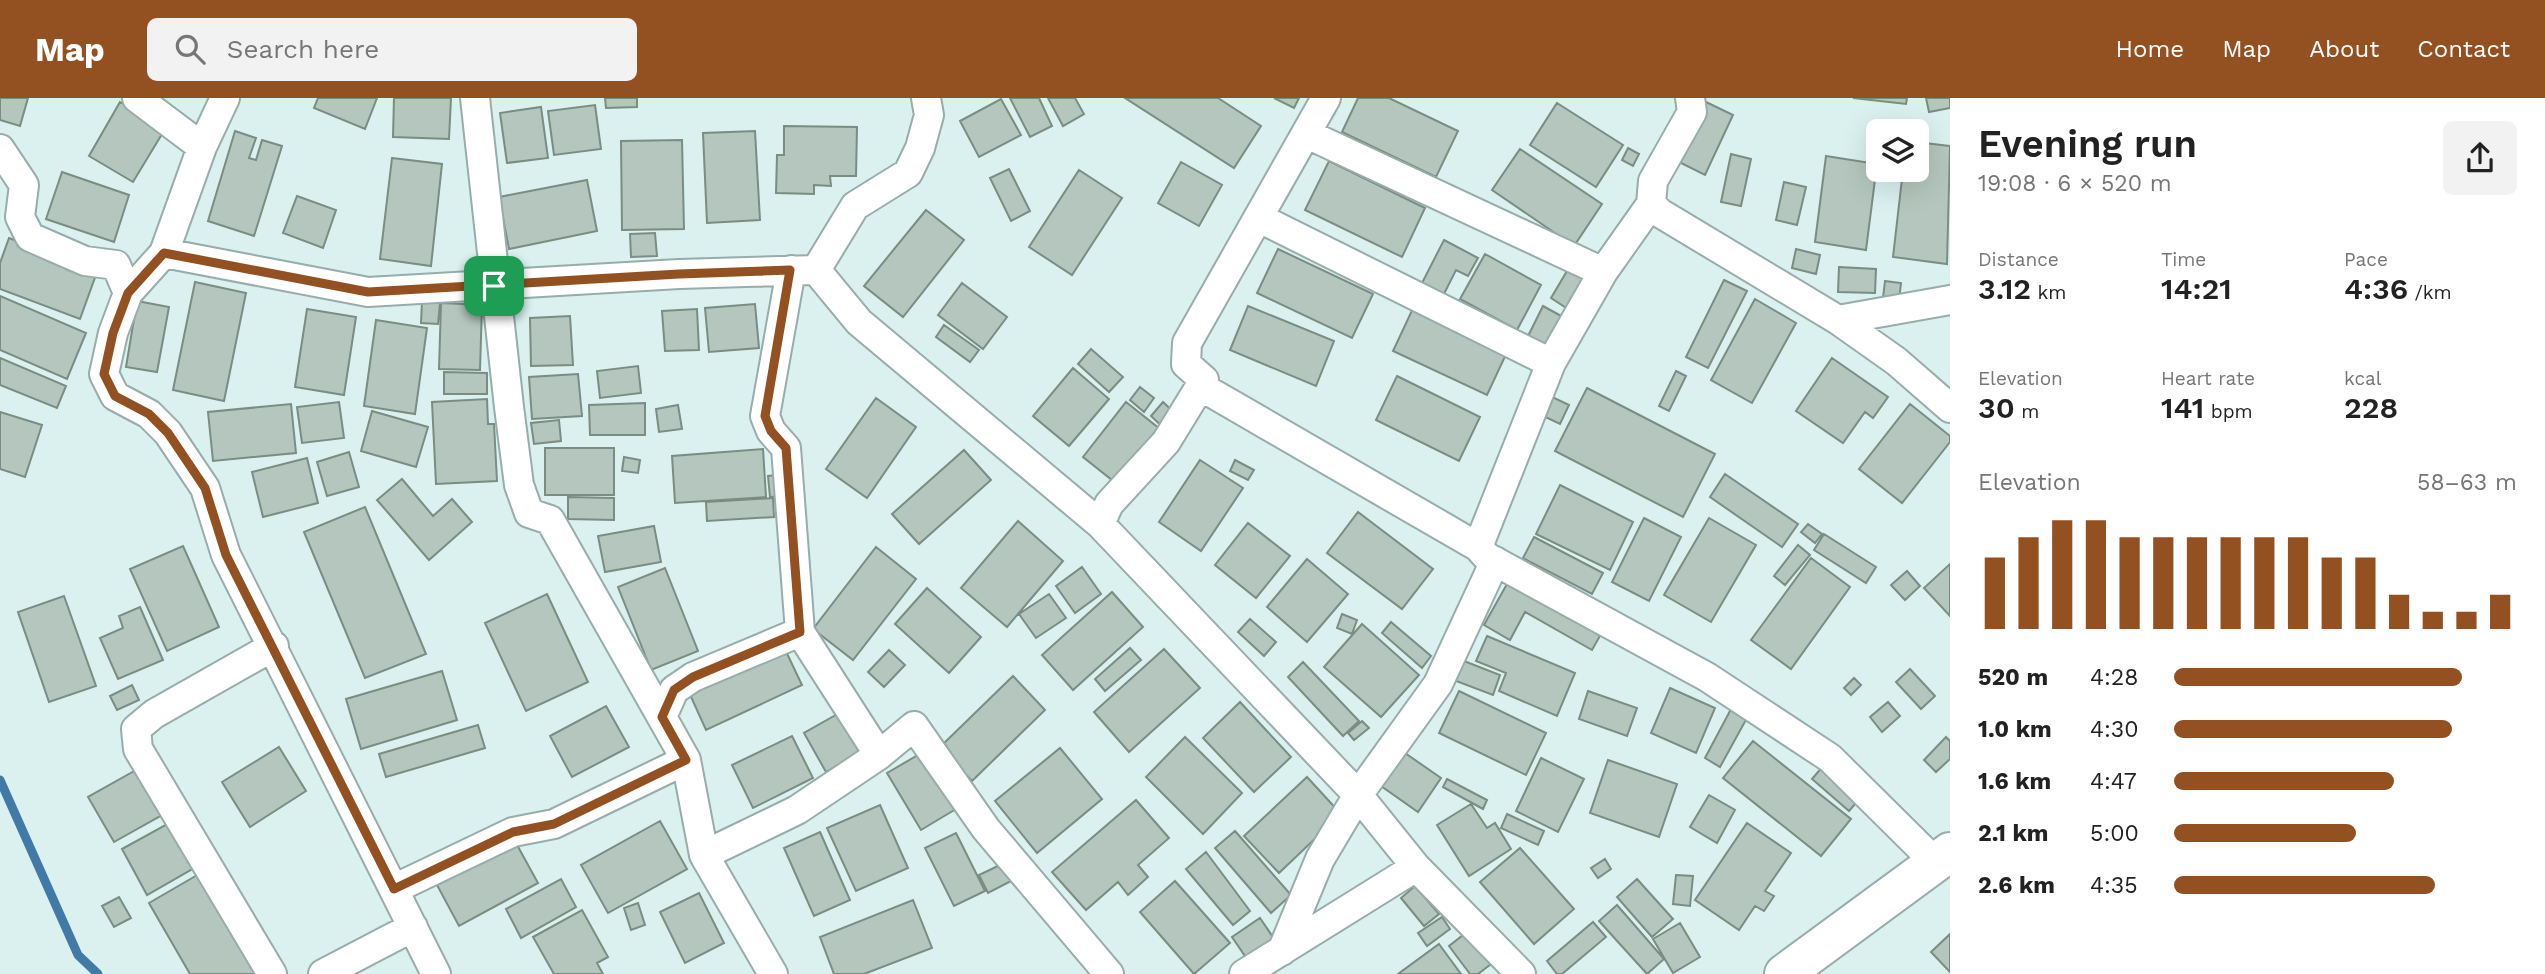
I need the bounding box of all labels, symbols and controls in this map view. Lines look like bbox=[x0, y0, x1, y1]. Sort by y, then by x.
search box bbox=[147, 18, 637, 81]
text: Map bbox=[35, 30, 105, 69]
icon: search bbox=[171, 30, 209, 68]
text: Search here bbox=[227, 34, 379, 64]
text: Home bbox=[2116, 35, 2184, 63]
text: Map bbox=[2222, 35, 2271, 63]
text: About bbox=[2309, 35, 2379, 63]
text: Contact bbox=[2417, 35, 2510, 63]
map controls bbox=[1866, 119, 1929, 182]
button: layers bbox=[1866, 119, 1929, 182]
button: share bbox=[2443, 121, 2517, 195]
text: Evening run bbox=[1978, 122, 2197, 166]
text: 19:08 · 6 × 520 m bbox=[1978, 170, 2172, 197]
text: Distance bbox=[1978, 248, 2059, 271]
text: Time bbox=[2161, 248, 2206, 271]
text: Pace bbox=[2344, 248, 2388, 271]
pin bbox=[464, 256, 524, 316]
icon: arrive bbox=[475, 267, 513, 305]
text: 3.12 bbox=[1978, 271, 2031, 306]
text: 14:21 bbox=[2161, 271, 2232, 306]
text: 4:36 bbox=[2344, 271, 2408, 306]
text: km bbox=[2031, 281, 2066, 304]
text: /km bbox=[2408, 281, 2452, 304]
text: Elevation bbox=[1978, 367, 2063, 390]
text: Heart rate bbox=[2161, 367, 2255, 390]
text: kcal bbox=[2344, 367, 2382, 390]
text: 30 bbox=[1978, 390, 2015, 425]
text: 141 bbox=[2161, 390, 2204, 425]
text: 228 bbox=[2344, 390, 2398, 425]
text: m bbox=[2015, 400, 2039, 423]
text: bpm bbox=[2204, 400, 2253, 423]
text: Elevation bbox=[1978, 469, 2081, 496]
text: 58–63 m bbox=[2417, 469, 2517, 496]
text: 520 m bbox=[1978, 664, 2048, 691]
text: 4:28 bbox=[2090, 664, 2138, 691]
text: 1.0 km bbox=[1978, 716, 2052, 743]
text: 4:30 bbox=[2090, 716, 2139, 743]
text: 1.6 km bbox=[1978, 768, 2051, 795]
text: 4:47 bbox=[2090, 768, 2137, 795]
text: 2.1 km bbox=[1978, 820, 2049, 847]
text: 5:00 bbox=[2090, 820, 2139, 847]
text: 2.6 km bbox=[1978, 872, 2055, 899]
text: 4:35 bbox=[2090, 872, 2138, 899]

